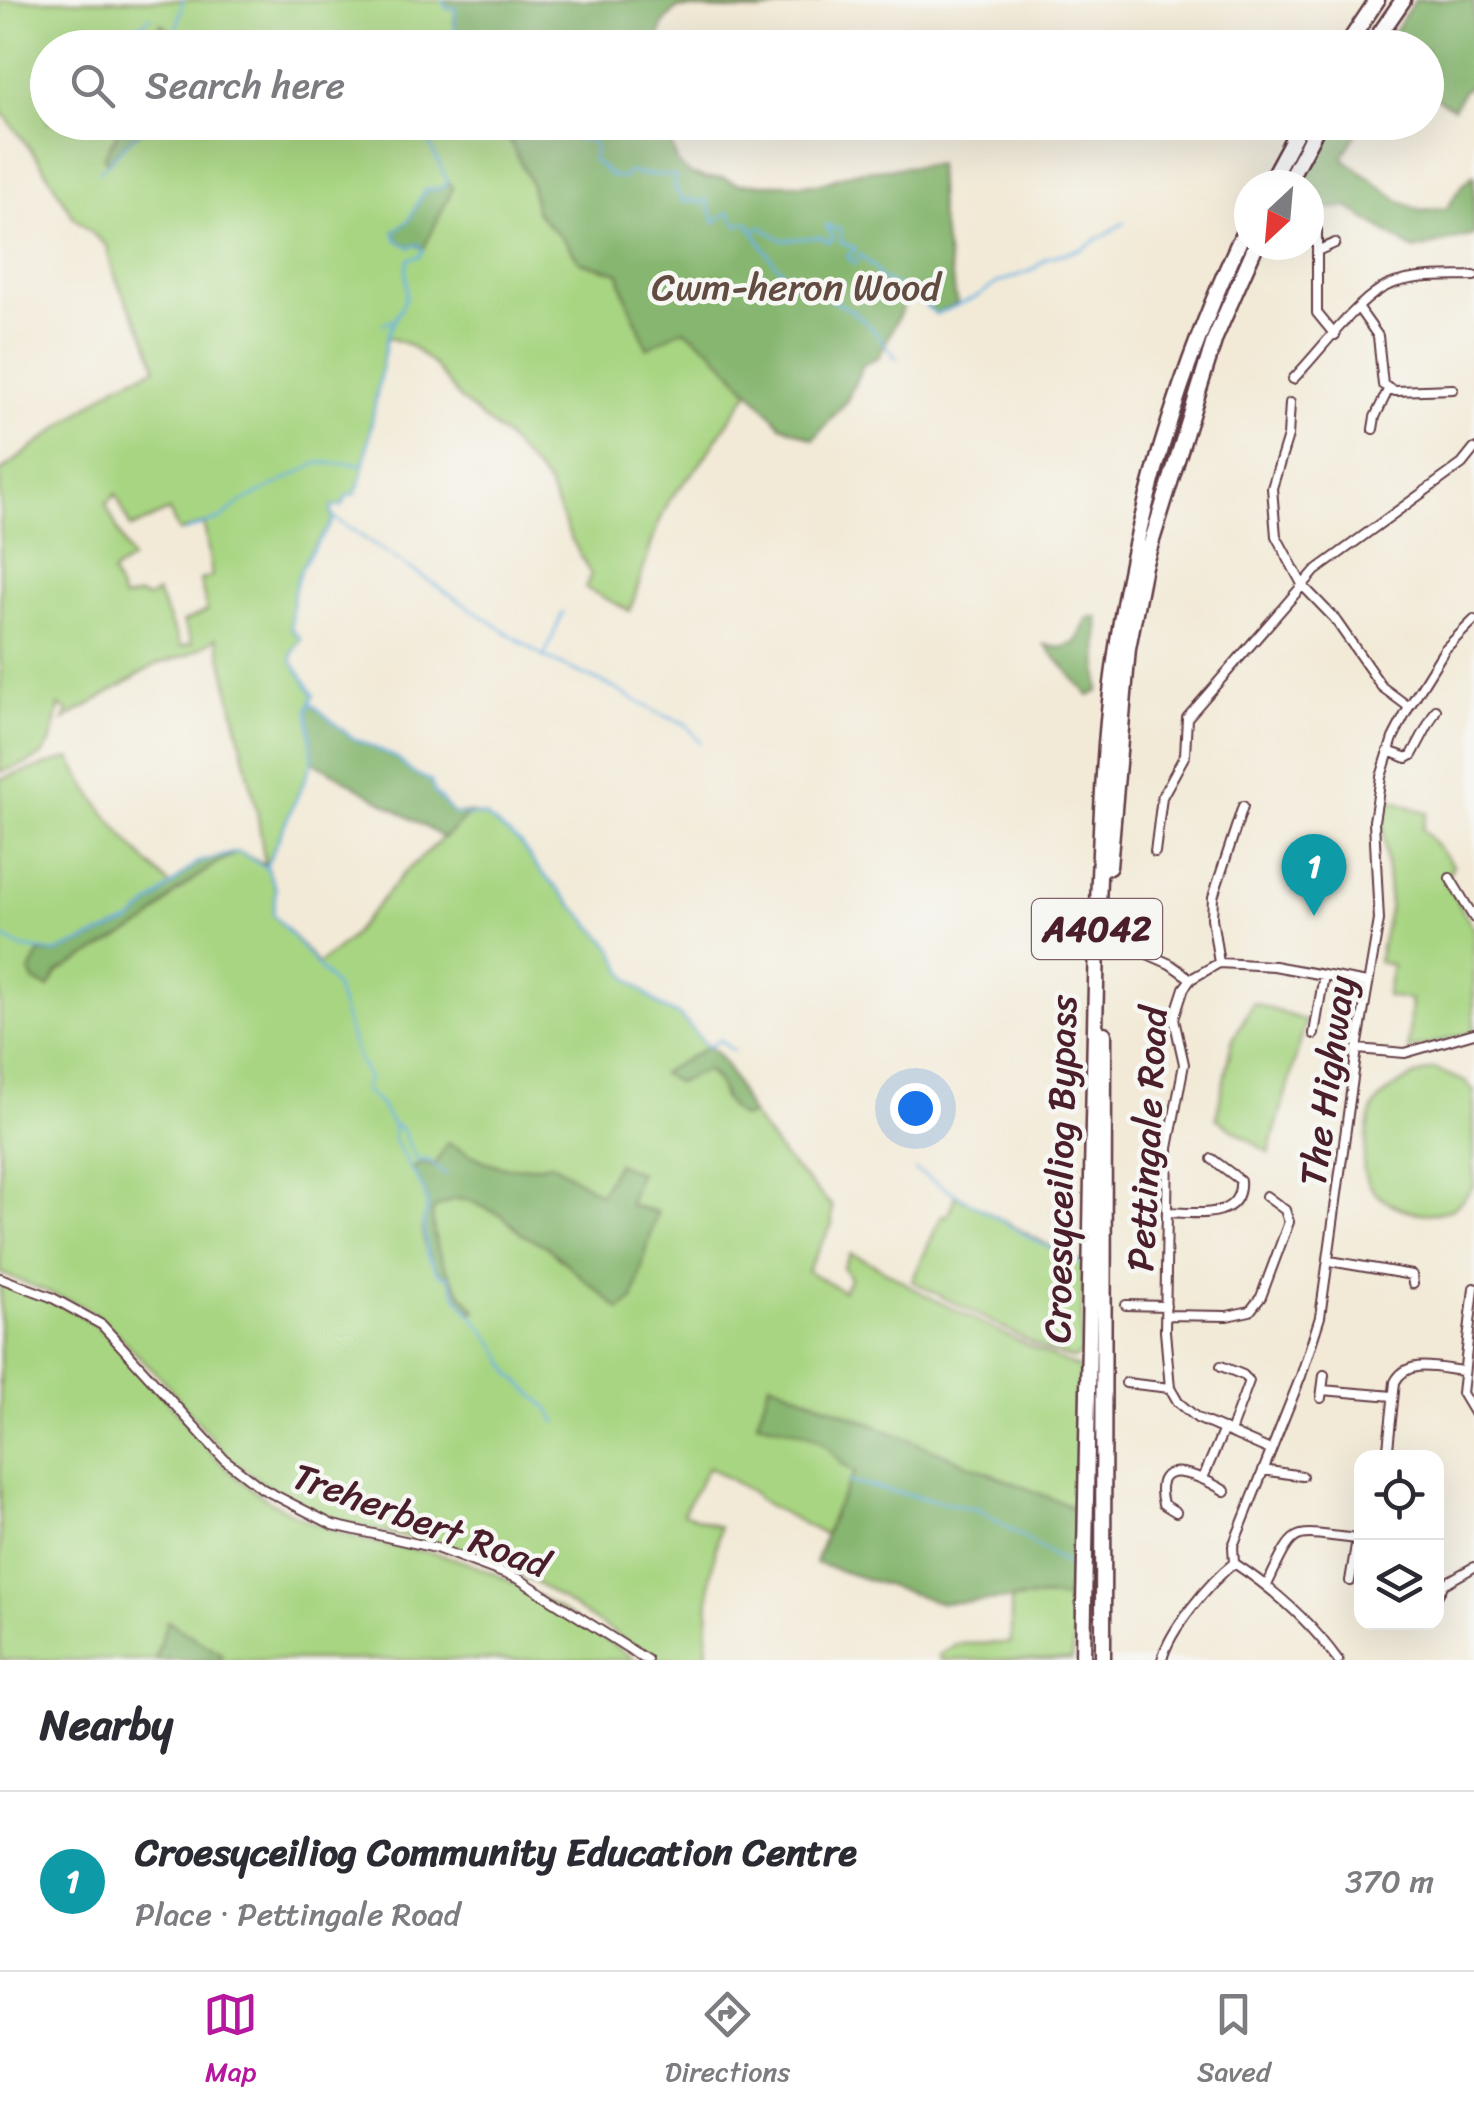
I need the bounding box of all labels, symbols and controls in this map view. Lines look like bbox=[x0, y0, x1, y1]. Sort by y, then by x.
search box bbox=[30, 30, 1444, 140]
text: Search here bbox=[145, 52, 345, 119]
icon: search bbox=[65, 58, 120, 113]
north arrow bbox=[1234, 170, 1324, 260]
park label: Cwm-heron Wood bbox=[652, 254, 943, 321]
pin: 1 bbox=[1282, 834, 1346, 916]
road number: A4042 bbox=[1032, 899, 1162, 959]
street label: The Highway bbox=[1280, 971, 1375, 1191]
street label: Croesyceiliog Bypass bbox=[1024, 994, 1097, 1344]
street label: Pettingale Road bbox=[1107, 1002, 1188, 1273]
your location bbox=[890, 1083, 941, 1134]
street label: Treherbert Road bbox=[283, 1443, 562, 1599]
map controls bbox=[1354, 1450, 1444, 1630]
button: locate bbox=[1354, 1450, 1444, 1540]
button: layers bbox=[1354, 1540, 1444, 1630]
text: Nearby bbox=[40, 1688, 173, 1762]
text: Croesyceiliog Community Education Centre bbox=[135, 1819, 857, 1886]
text: 1 bbox=[66, 1853, 79, 1910]
text: 370 m bbox=[1345, 1853, 1434, 1910]
text: Place · Pettingale Road bbox=[135, 1886, 460, 1943]
tab: Map bbox=[203, 1987, 258, 2096]
tab: Directions bbox=[665, 1987, 790, 2096]
tab: Saved bbox=[1197, 1987, 1271, 2096]

